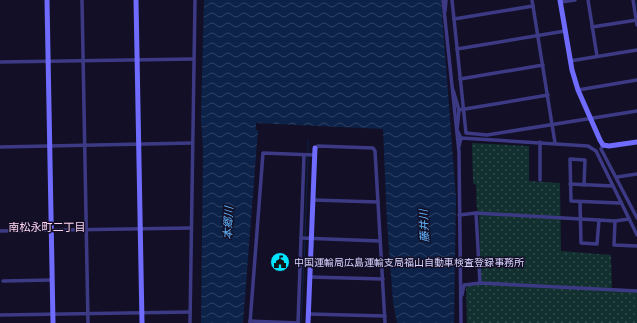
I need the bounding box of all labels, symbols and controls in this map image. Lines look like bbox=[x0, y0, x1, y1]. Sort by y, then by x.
water label: 本郷川 bbox=[221, 205, 235, 240]
water label: 藤井川 bbox=[417, 208, 431, 243]
district label: 南松永町二丁目 bbox=[9, 221, 86, 233]
public building icon: 中国運輸局広島運輸支局福山自動車検査登録事務所 bbox=[269, 251, 291, 273]
place label: 中国運輸局広島運輸支局福山自動車検査登録事務所 bbox=[294, 257, 524, 268]

